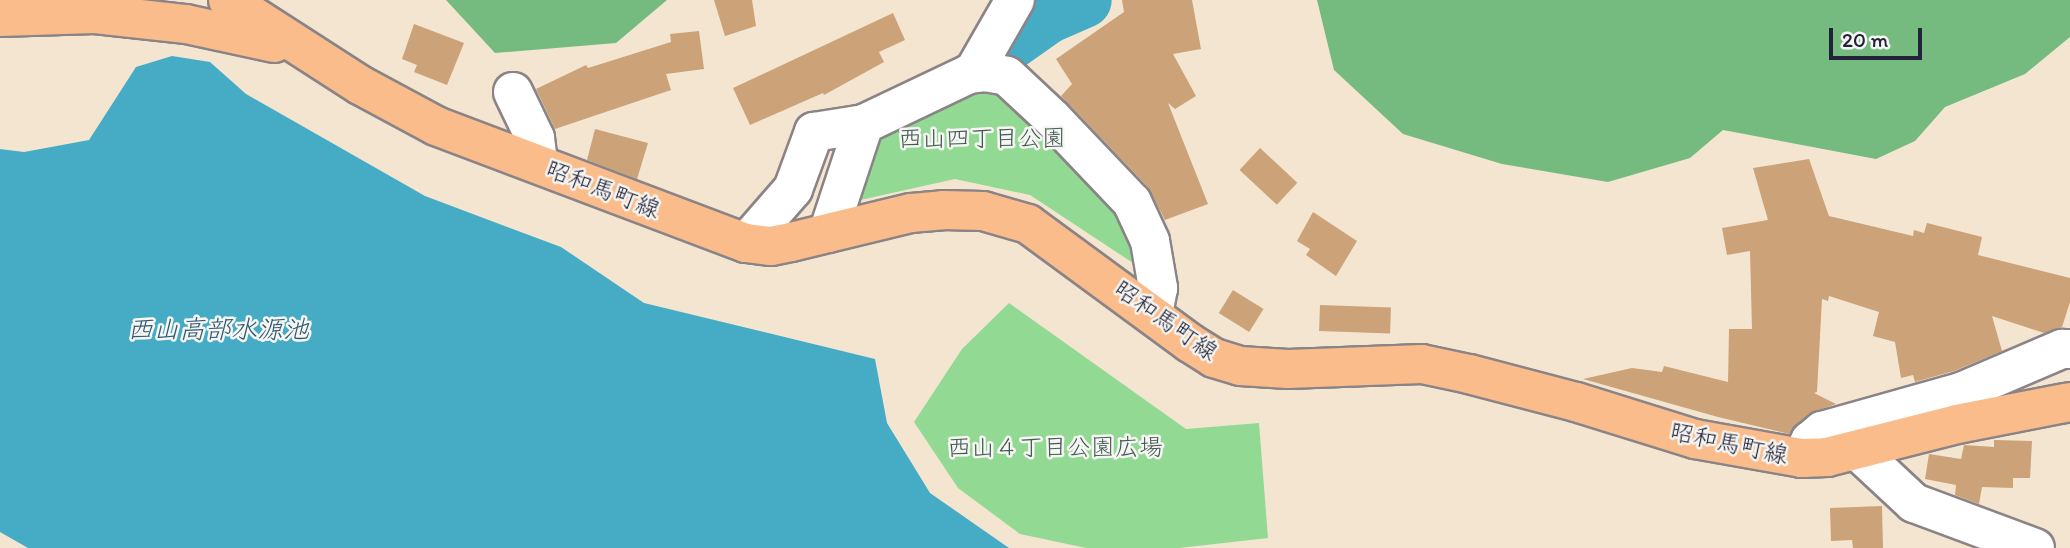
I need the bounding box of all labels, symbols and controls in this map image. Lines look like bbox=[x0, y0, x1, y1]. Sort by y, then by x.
scale bar bbox=[1832, 14, 1925, 58]
text: 20 m bbox=[1842, 27, 1888, 52]
park label: 西山四丁目公園 bbox=[898, 124, 1066, 152]
street label: 昭和馬町線 bbox=[542, 154, 664, 224]
street label: 昭和馬町線 bbox=[1109, 274, 1223, 366]
water label: 西山高部水源池 bbox=[127, 314, 309, 346]
street label: 昭和馬町線 bbox=[1667, 416, 1791, 470]
park label: 西山４丁目公園広場 bbox=[947, 433, 1163, 461]

